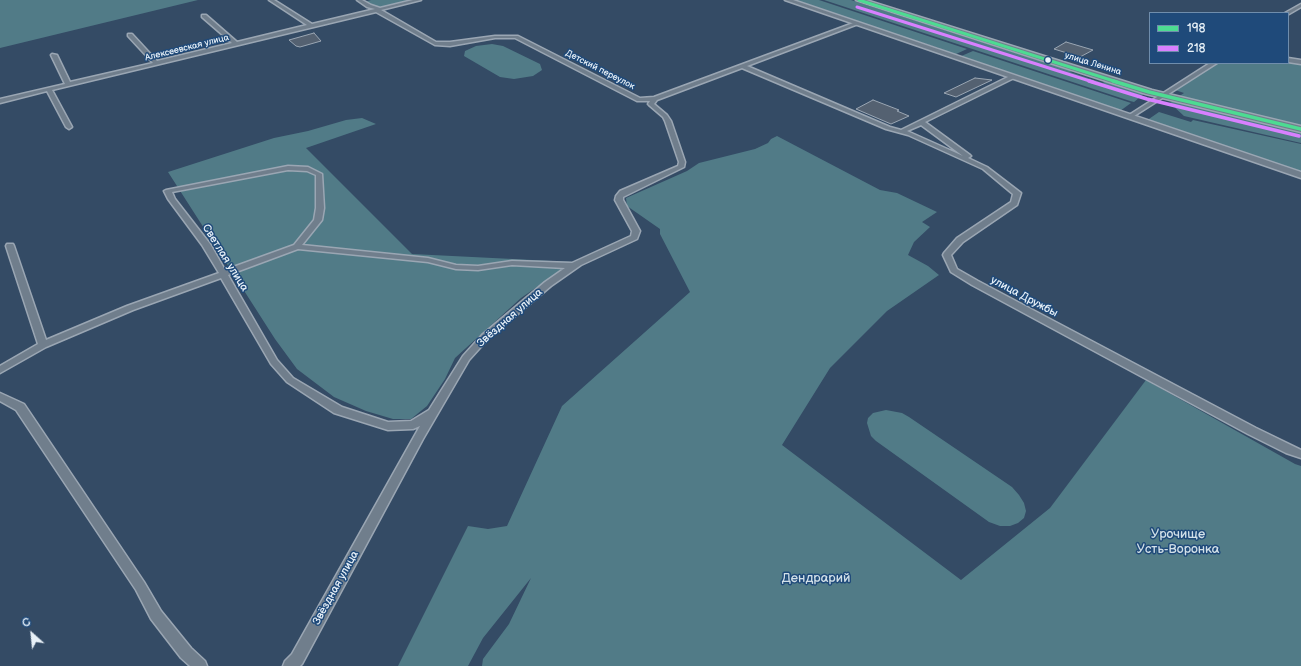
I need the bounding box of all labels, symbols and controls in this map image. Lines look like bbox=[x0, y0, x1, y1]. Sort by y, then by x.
legend bbox=[1149, 12, 1289, 64]
text: 198 bbox=[1187, 21, 1206, 36]
street label: Алексеевская улица bbox=[144, 32, 230, 64]
text: 218 bbox=[1187, 41, 1206, 56]
street label: Детский переулок bbox=[564, 48, 636, 92]
street label: улица Ленина bbox=[1063, 50, 1123, 78]
unlabelled marker bbox=[1043, 55, 1053, 65]
street label: Светлая улица bbox=[199, 222, 251, 294]
street label: улица Дружбы bbox=[988, 274, 1060, 320]
street label: Звёздная улица bbox=[475, 286, 545, 350]
park label: Урочище Усть-Воронка bbox=[1136, 527, 1220, 558]
street label: Звёздная улица bbox=[310, 549, 362, 627]
park label: Дендрарий bbox=[782, 571, 850, 587]
north arrow bbox=[12, 614, 52, 654]
text: С bbox=[20, 615, 33, 630]

